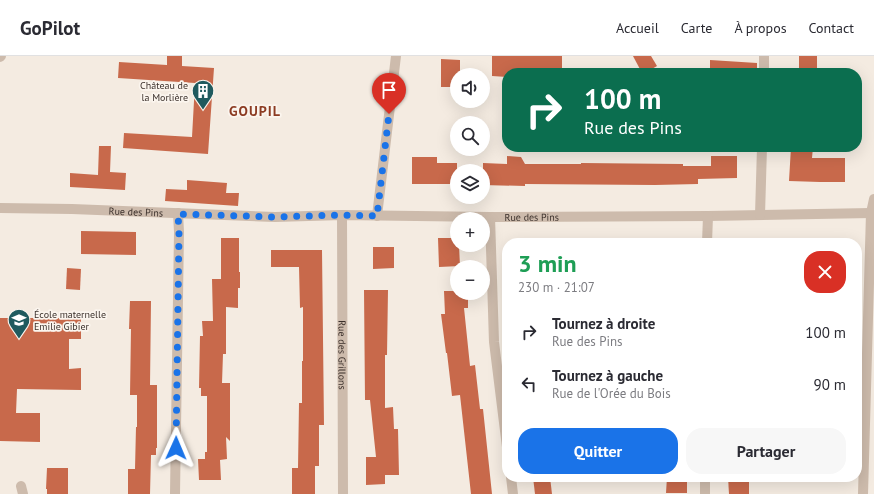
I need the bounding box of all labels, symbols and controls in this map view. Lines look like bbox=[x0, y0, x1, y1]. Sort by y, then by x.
text: GoPilot bbox=[20, 16, 80, 40]
text: Accueil bbox=[616, 19, 659, 37]
text: Carte bbox=[681, 19, 712, 37]
text: À propos bbox=[734, 19, 787, 37]
text: Contact bbox=[809, 19, 854, 37]
map controls bbox=[450, 68, 490, 300]
button: sound bbox=[450, 68, 490, 108]
pin bbox=[372, 73, 406, 114]
building icon: Château de la Morlière bbox=[190, 78, 216, 111]
place label: Château de la Morlière bbox=[140, 79, 188, 104]
icon: arrive bbox=[378, 79, 400, 101]
text: 100 m bbox=[584, 80, 661, 117]
icon: right bbox=[518, 84, 570, 136]
district label: GOUPIL bbox=[229, 102, 281, 120]
button: search bbox=[450, 116, 490, 156]
text: Rue des Pins bbox=[584, 116, 682, 139]
button: layers bbox=[450, 164, 490, 204]
street label: Rue des Pins bbox=[109, 204, 163, 219]
street label: Rue des Pins bbox=[505, 210, 559, 223]
button: + bbox=[450, 212, 490, 252]
text: 3 min bbox=[518, 248, 577, 279]
button: close bbox=[804, 251, 846, 293]
button: − bbox=[450, 260, 490, 300]
text: 230 m · 21:07 bbox=[518, 279, 595, 296]
school or university icon: École maternelle Emilie Gibier bbox=[6, 307, 32, 340]
place label: École maternelle Emilie Gibier bbox=[34, 308, 106, 333]
text: Tournez à droite bbox=[552, 314, 655, 333]
street label: Rue des Grillons bbox=[336, 320, 349, 390]
icon: right bbox=[518, 321, 540, 343]
text: 100 m bbox=[805, 323, 846, 342]
text: Rue des Pins bbox=[552, 333, 623, 350]
text: Tournez à gauche bbox=[552, 366, 663, 385]
icon: left bbox=[518, 373, 540, 395]
text: 90 m bbox=[813, 375, 846, 394]
text: Rue de l'Orée du Bois bbox=[552, 385, 671, 402]
position arrow bbox=[155, 427, 197, 469]
button: Quitter bbox=[518, 428, 678, 474]
button: Partager bbox=[686, 428, 846, 474]

